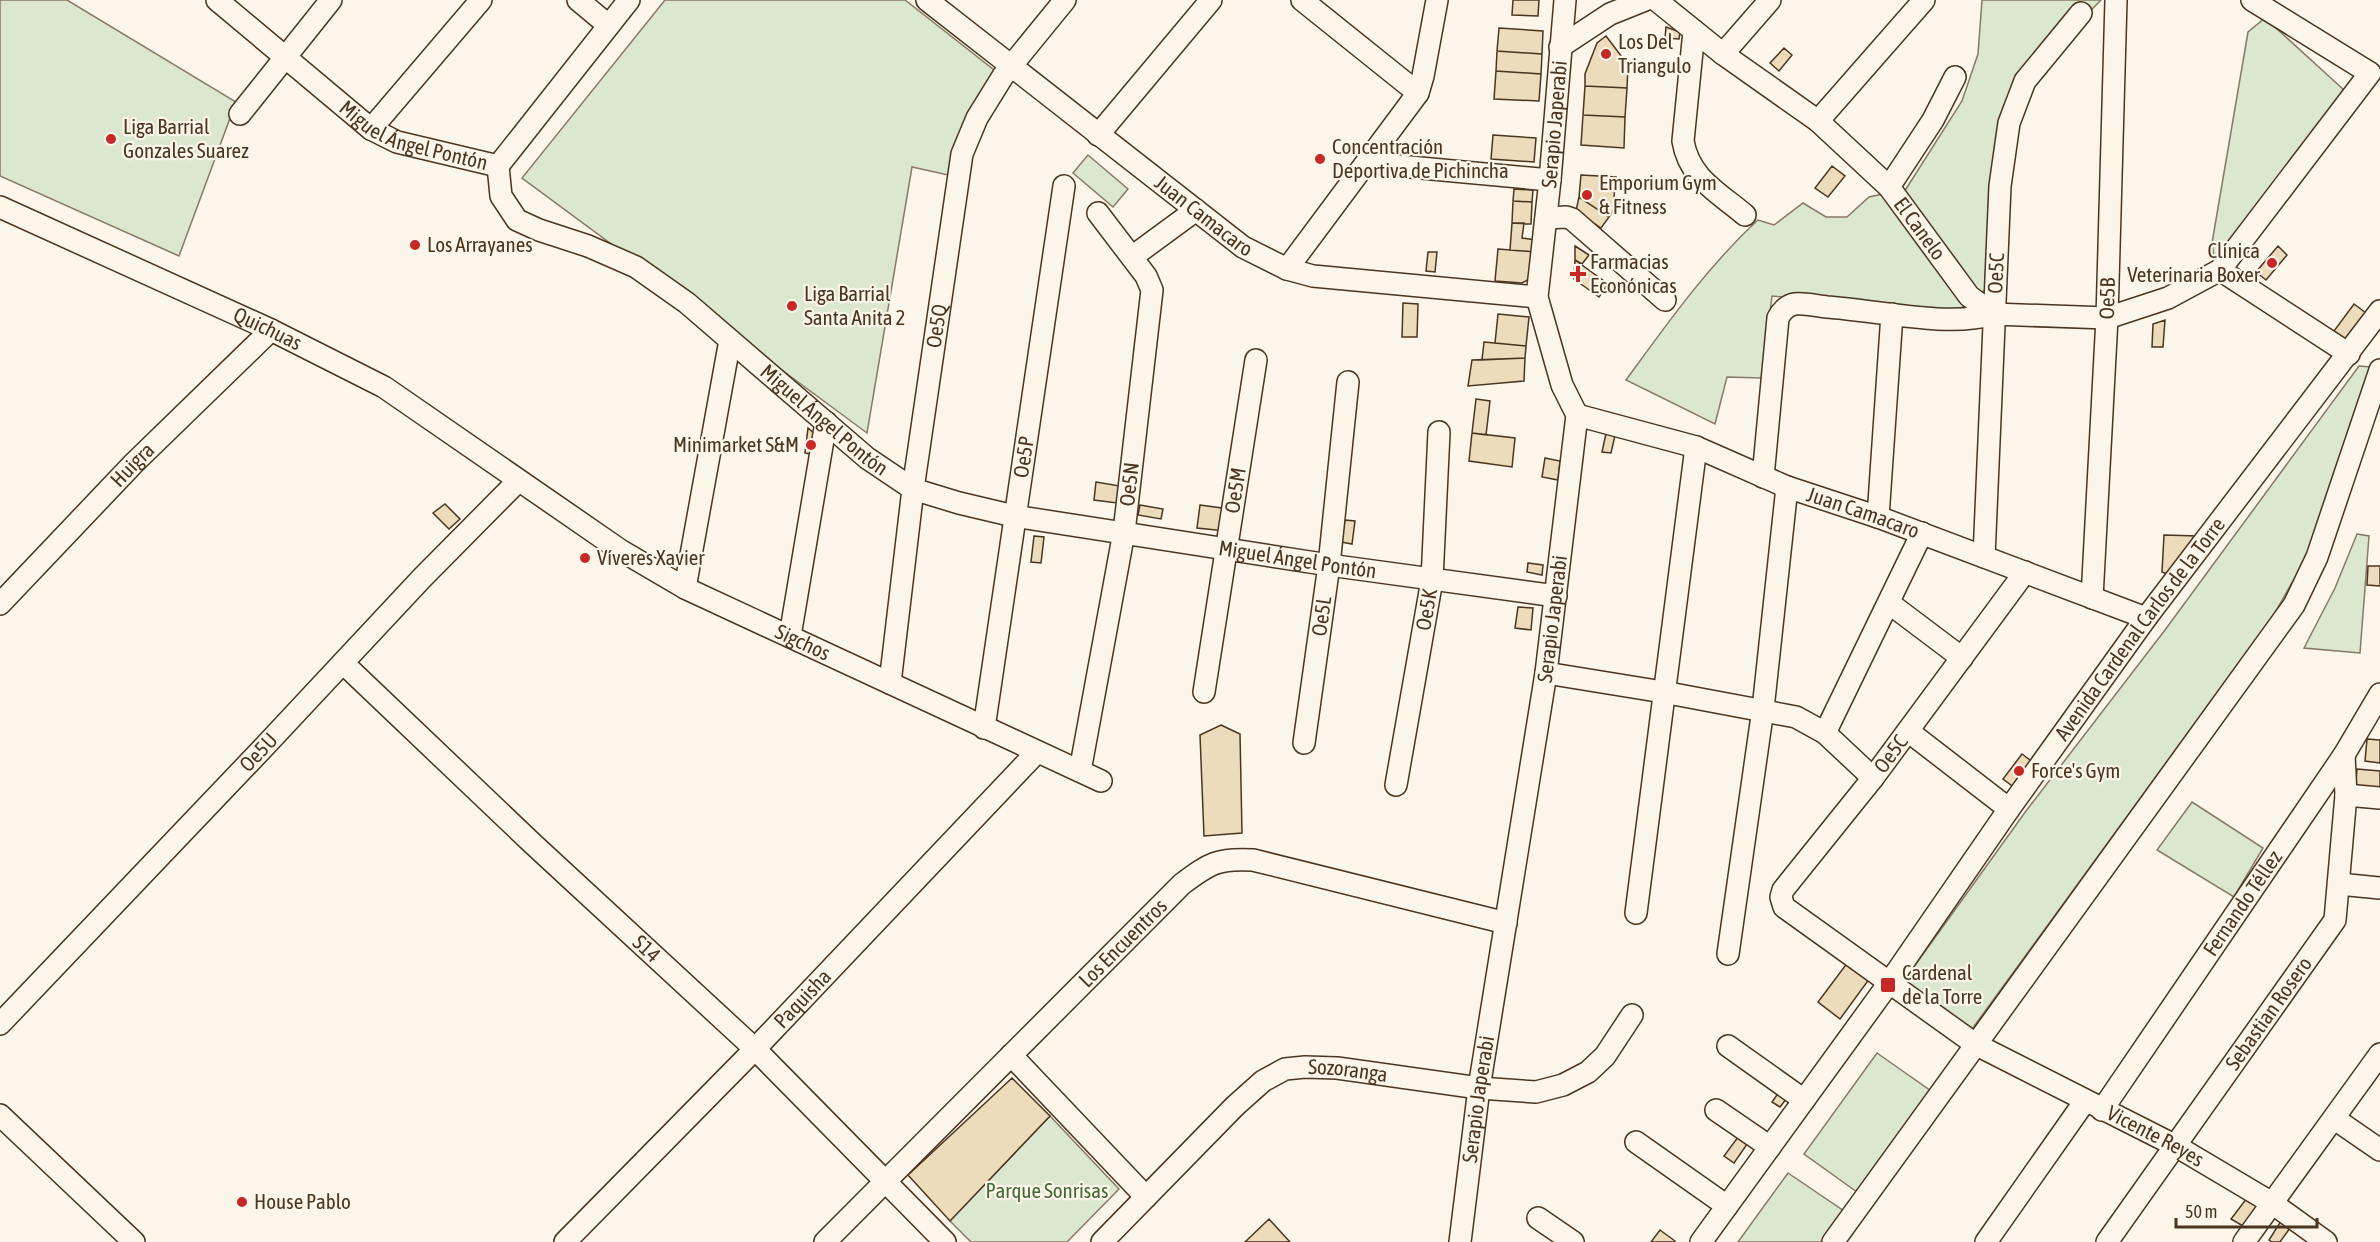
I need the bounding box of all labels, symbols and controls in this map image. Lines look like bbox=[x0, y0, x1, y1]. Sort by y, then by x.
place label: Los Del Triangulo bbox=[1618, 29, 1691, 77]
marker: Los Del Triangulo bbox=[1599, 47, 1613, 61]
street label: Serapio Japerabi bbox=[1536, 60, 1571, 189]
street label: Miguel Ángel Pontón bbox=[335, 95, 490, 174]
place label: Liga Barrial Gonzales Suarez bbox=[123, 114, 249, 162]
marker: Liga Barrial Gonzales Suarez bbox=[104, 132, 118, 146]
place label: Concentración Deportiva de Pichincha bbox=[1332, 134, 1509, 182]
marker: Concentración Deportiva de Pichincha bbox=[1313, 152, 1327, 166]
street label: Juan Camacaro bbox=[1150, 170, 1257, 261]
place label: Emporium Gym & Fitness bbox=[1599, 170, 1717, 218]
marker: Emporium Gym & Fitness bbox=[1580, 188, 1594, 202]
street label: El Canelo bbox=[1890, 192, 1951, 264]
place label: Los Arrayanes bbox=[427, 232, 533, 256]
marker: Los Arrayanes bbox=[408, 238, 422, 252]
place label: Clínica Veterinaria Boxer bbox=[2127, 238, 2261, 286]
place label: Farmacias Econónicas bbox=[1590, 249, 1677, 297]
street label: Oe5C bbox=[1982, 252, 2008, 294]
marker: Clínica Veterinaria Boxer bbox=[2265, 256, 2279, 270]
marker: Farmacias Econónicas bbox=[1571, 267, 1585, 281]
street label: Oe5B bbox=[2094, 277, 2119, 320]
place label: Liga Barrial Santa Anita 2 bbox=[804, 281, 905, 329]
marker: Liga Barrial Santa Anita 2 bbox=[785, 299, 799, 313]
street label: Quichuas bbox=[230, 302, 306, 355]
street label: Oe5Q bbox=[921, 302, 951, 349]
street label: Miguel Ángel Pontón bbox=[756, 359, 893, 480]
place label: Minimarket S&M bbox=[673, 432, 799, 456]
street label: Oe5P bbox=[1008, 434, 1038, 479]
street label: Huigra bbox=[105, 437, 158, 491]
marker: Minimarket S&M bbox=[804, 438, 818, 452]
street label: Oe5N bbox=[1114, 461, 1143, 507]
street label: Oe5M bbox=[1219, 466, 1250, 515]
street label: Juan Camacaro bbox=[1804, 481, 1923, 543]
street label: Avenida Cardenal Carlos de la Torre bbox=[2049, 512, 2229, 745]
street label: Miguel Ángel Pontón bbox=[1217, 535, 1378, 582]
place label: Víveres Xavier bbox=[597, 545, 705, 569]
marker: Víveres Xavier bbox=[578, 551, 592, 565]
street label: Serapio Japerabi bbox=[1532, 554, 1571, 684]
street label: Oe5K bbox=[1410, 586, 1441, 632]
street label: Oe5L bbox=[1306, 595, 1335, 637]
street label: Sigchos bbox=[772, 619, 834, 665]
street label: Oe5U bbox=[234, 728, 282, 776]
street label: Oe5C bbox=[1868, 729, 1912, 777]
place label: Force's Gym bbox=[2031, 758, 2120, 782]
marker: Force's Gym bbox=[2012, 764, 2026, 778]
street label: Fernando Téllez bbox=[2198, 845, 2287, 960]
street label: Los Encuentros bbox=[1073, 893, 1171, 992]
street label: S14 bbox=[629, 930, 666, 967]
street label: Sebastian Rosero bbox=[2220, 952, 2316, 1074]
place label: Cardenal de la Torre bbox=[1902, 960, 1982, 1008]
street label: Paquisha bbox=[768, 964, 835, 1033]
marker: Cardenal de la Torre bbox=[1879, 976, 1897, 994]
street label: Serapio Japerabi bbox=[1457, 1034, 1498, 1164]
street label: Sozoranga bbox=[1308, 1054, 1389, 1086]
street label: Vicente Reyes bbox=[2103, 1100, 2209, 1171]
park label: Parque Sonrisas bbox=[986, 1178, 1108, 1202]
place label: House Pablo bbox=[254, 1189, 351, 1213]
scale bar bbox=[2176, 1191, 2317, 1229]
marker: House Pablo bbox=[235, 1195, 249, 1209]
text: 50 m bbox=[2185, 1201, 2217, 1222]

